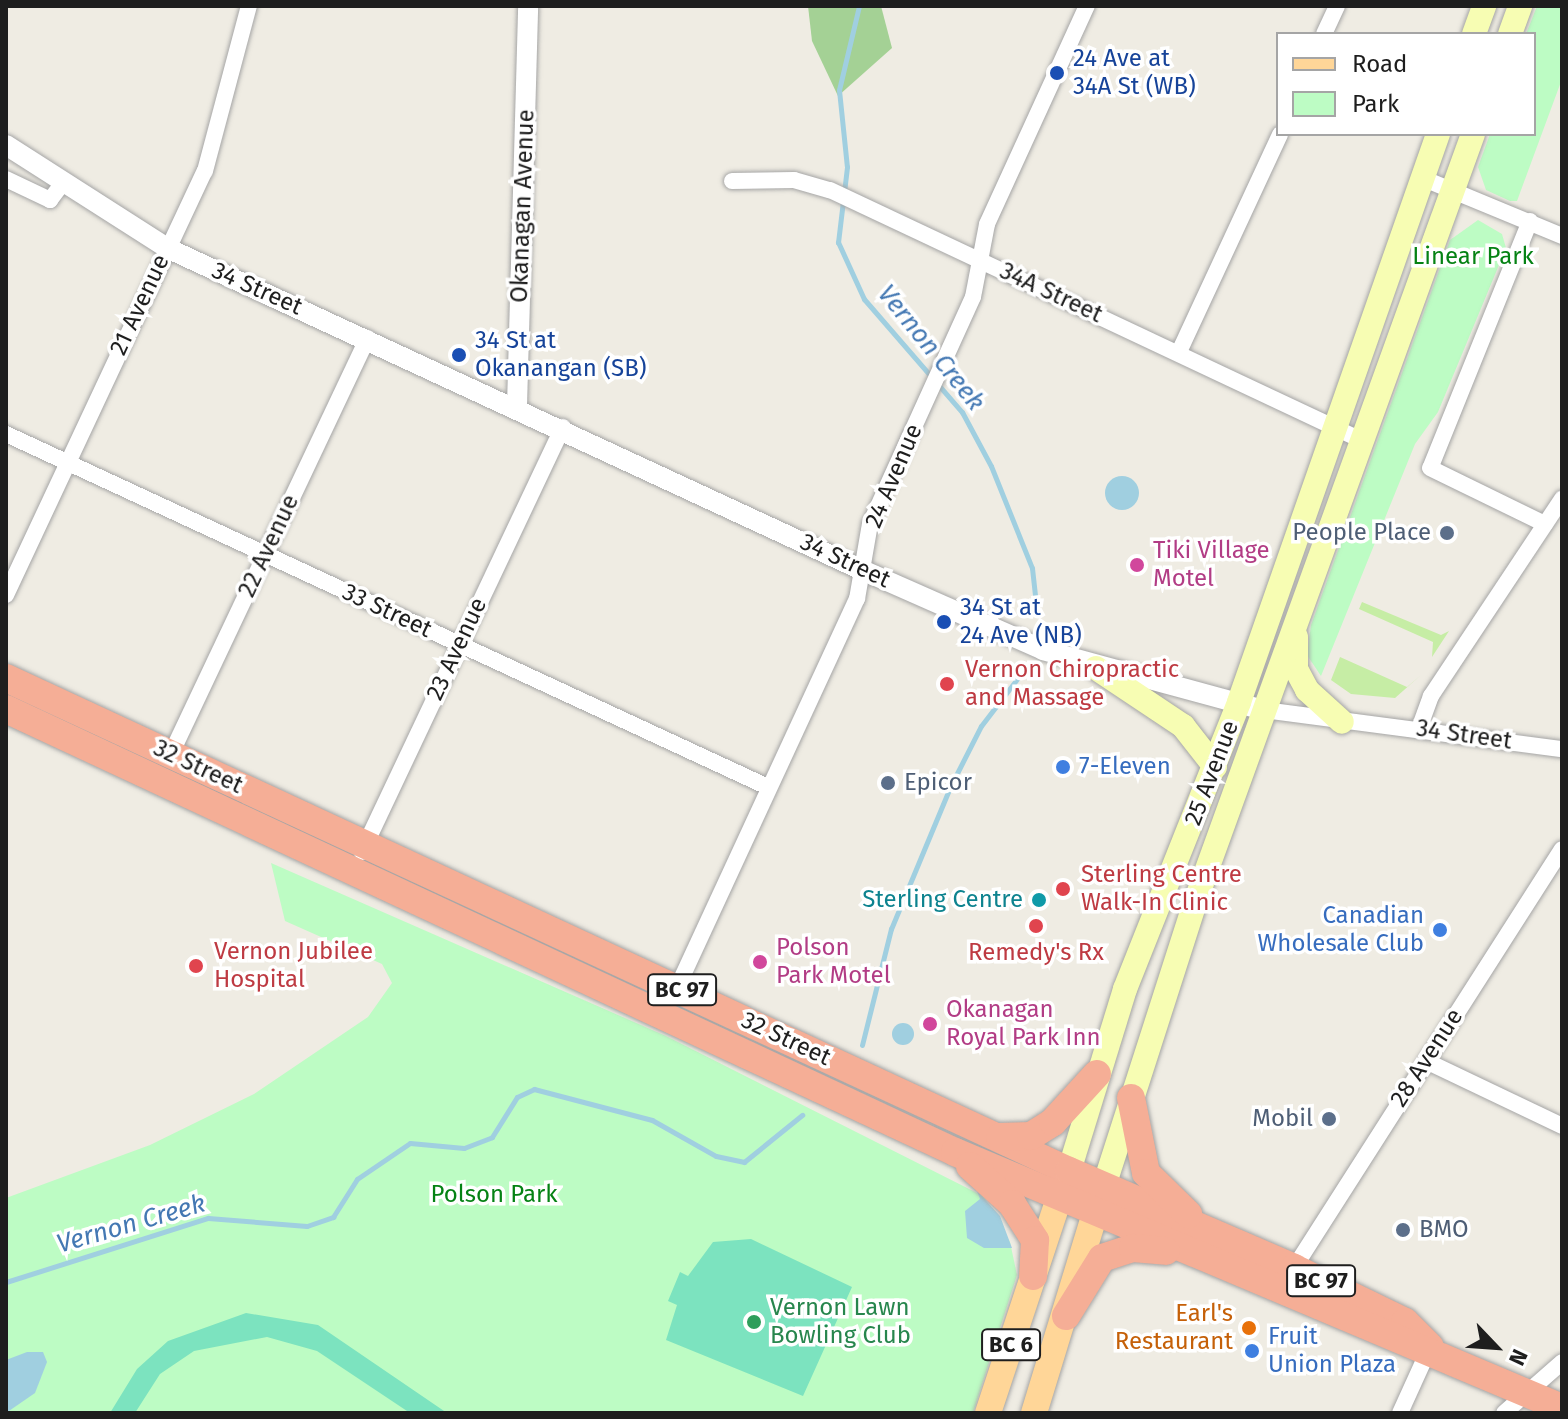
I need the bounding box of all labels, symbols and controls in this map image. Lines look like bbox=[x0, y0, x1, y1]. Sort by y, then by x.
legend bbox=[1276, 32, 1536, 136]
place label: 24 Ave at 34A St (WB) bbox=[1073, 45, 1196, 101]
text: Road bbox=[1352, 50, 1407, 78]
marker: 24 Ave at 34A St (WB) bbox=[1048, 64, 1066, 82]
text: Park bbox=[1352, 90, 1399, 118]
street label: Okanagan Avenue bbox=[505, 109, 541, 303]
park label: Linear Park bbox=[1412, 243, 1534, 271]
street label: 21 Avenue bbox=[104, 250, 176, 360]
street label: 34 Street bbox=[207, 256, 307, 322]
street label: 34A Street bbox=[995, 257, 1107, 329]
water label: Vernon Creek bbox=[871, 279, 991, 417]
place label: 34 St at Okanangan (SB) bbox=[475, 327, 647, 383]
marker: 34 St at Okanangan (SB) bbox=[450, 346, 468, 364]
street label: 24 Avenue bbox=[859, 420, 929, 532]
street label: 22 Avenue bbox=[233, 490, 305, 602]
place label: People Place bbox=[1292, 519, 1431, 547]
marker: People Place bbox=[1438, 524, 1456, 542]
street label: 34 Street bbox=[795, 528, 895, 594]
place label: Tiki Village Motel bbox=[1153, 537, 1270, 593]
marker: Tiki Village Motel bbox=[1128, 556, 1146, 574]
street label: 33 Street bbox=[338, 578, 436, 644]
street label: 23 Avenue bbox=[421, 593, 493, 705]
place label: 34 St at 24 Ave (NB) bbox=[960, 594, 1082, 650]
marker: 34 St at 24 Ave (NB) bbox=[935, 613, 953, 631]
place label: Vernon Chiropractic and Massage bbox=[965, 656, 1179, 712]
marker: Vernon Chiropractic and Massage bbox=[936, 673, 958, 695]
street label: 34 Street bbox=[1414, 714, 1514, 756]
street label: 25 Avenue bbox=[1179, 717, 1245, 829]
street label: 32 Street bbox=[149, 734, 247, 800]
place label: 7-Eleven bbox=[1079, 753, 1171, 781]
marker: 7-Eleven bbox=[1054, 758, 1072, 776]
place label: Epicor bbox=[904, 769, 972, 797]
marker: Epicor bbox=[879, 774, 897, 792]
place label: Sterling Centre Walk-In Clinic bbox=[1081, 861, 1242, 917]
marker: Sterling Centre Walk-In Clinic bbox=[1052, 878, 1074, 900]
place label: Sterling Centre bbox=[862, 886, 1023, 914]
marker: Sterling Centre bbox=[1030, 891, 1048, 909]
place label: Canadian Wholesale Club bbox=[1258, 902, 1424, 958]
marker: Remedy's Rx bbox=[1027, 917, 1045, 935]
marker: Canadian Wholesale Club bbox=[1431, 921, 1449, 939]
place label: Polson Park Motel bbox=[776, 934, 891, 990]
place label: Vernon Jubilee Hospital bbox=[214, 938, 373, 994]
place label: Remedy's Rx bbox=[968, 939, 1104, 967]
marker: Polson Park Motel bbox=[751, 953, 769, 971]
marker: Vernon Jubilee Hospital bbox=[185, 955, 207, 977]
road number: BC 97 bbox=[646, 972, 718, 1008]
place label: Okanagan Royal Park Inn bbox=[946, 996, 1101, 1052]
street label: 28 Avenue bbox=[1385, 1004, 1469, 1112]
street label: 32 Street bbox=[737, 1006, 835, 1072]
marker: Okanagan Royal Park Inn bbox=[921, 1015, 939, 1033]
place label: Mobil bbox=[1252, 1105, 1313, 1133]
marker: Mobil bbox=[1320, 1110, 1338, 1128]
park label: Polson Park bbox=[430, 1181, 558, 1209]
water label: Vernon Creek bbox=[53, 1188, 209, 1260]
place label: BMO bbox=[1419, 1216, 1469, 1244]
marker: BMO bbox=[1394, 1221, 1412, 1239]
road number: BC 97 bbox=[1285, 1263, 1357, 1299]
place label: Vernon Lawn Bowling Club bbox=[770, 1294, 911, 1350]
place label: Earl's Restaurant bbox=[1115, 1300, 1233, 1356]
north arrow bbox=[1456, 1307, 1536, 1387]
marker: Vernon Lawn Bowling Club bbox=[745, 1313, 763, 1331]
marker: Earl's Restaurant bbox=[1240, 1319, 1258, 1337]
place label: Fruit Union Plaza bbox=[1268, 1323, 1396, 1379]
road number: BC 6 bbox=[981, 1327, 1041, 1363]
marker: Fruit Union Plaza bbox=[1243, 1342, 1261, 1360]
text: N bbox=[1503, 1345, 1534, 1370]

